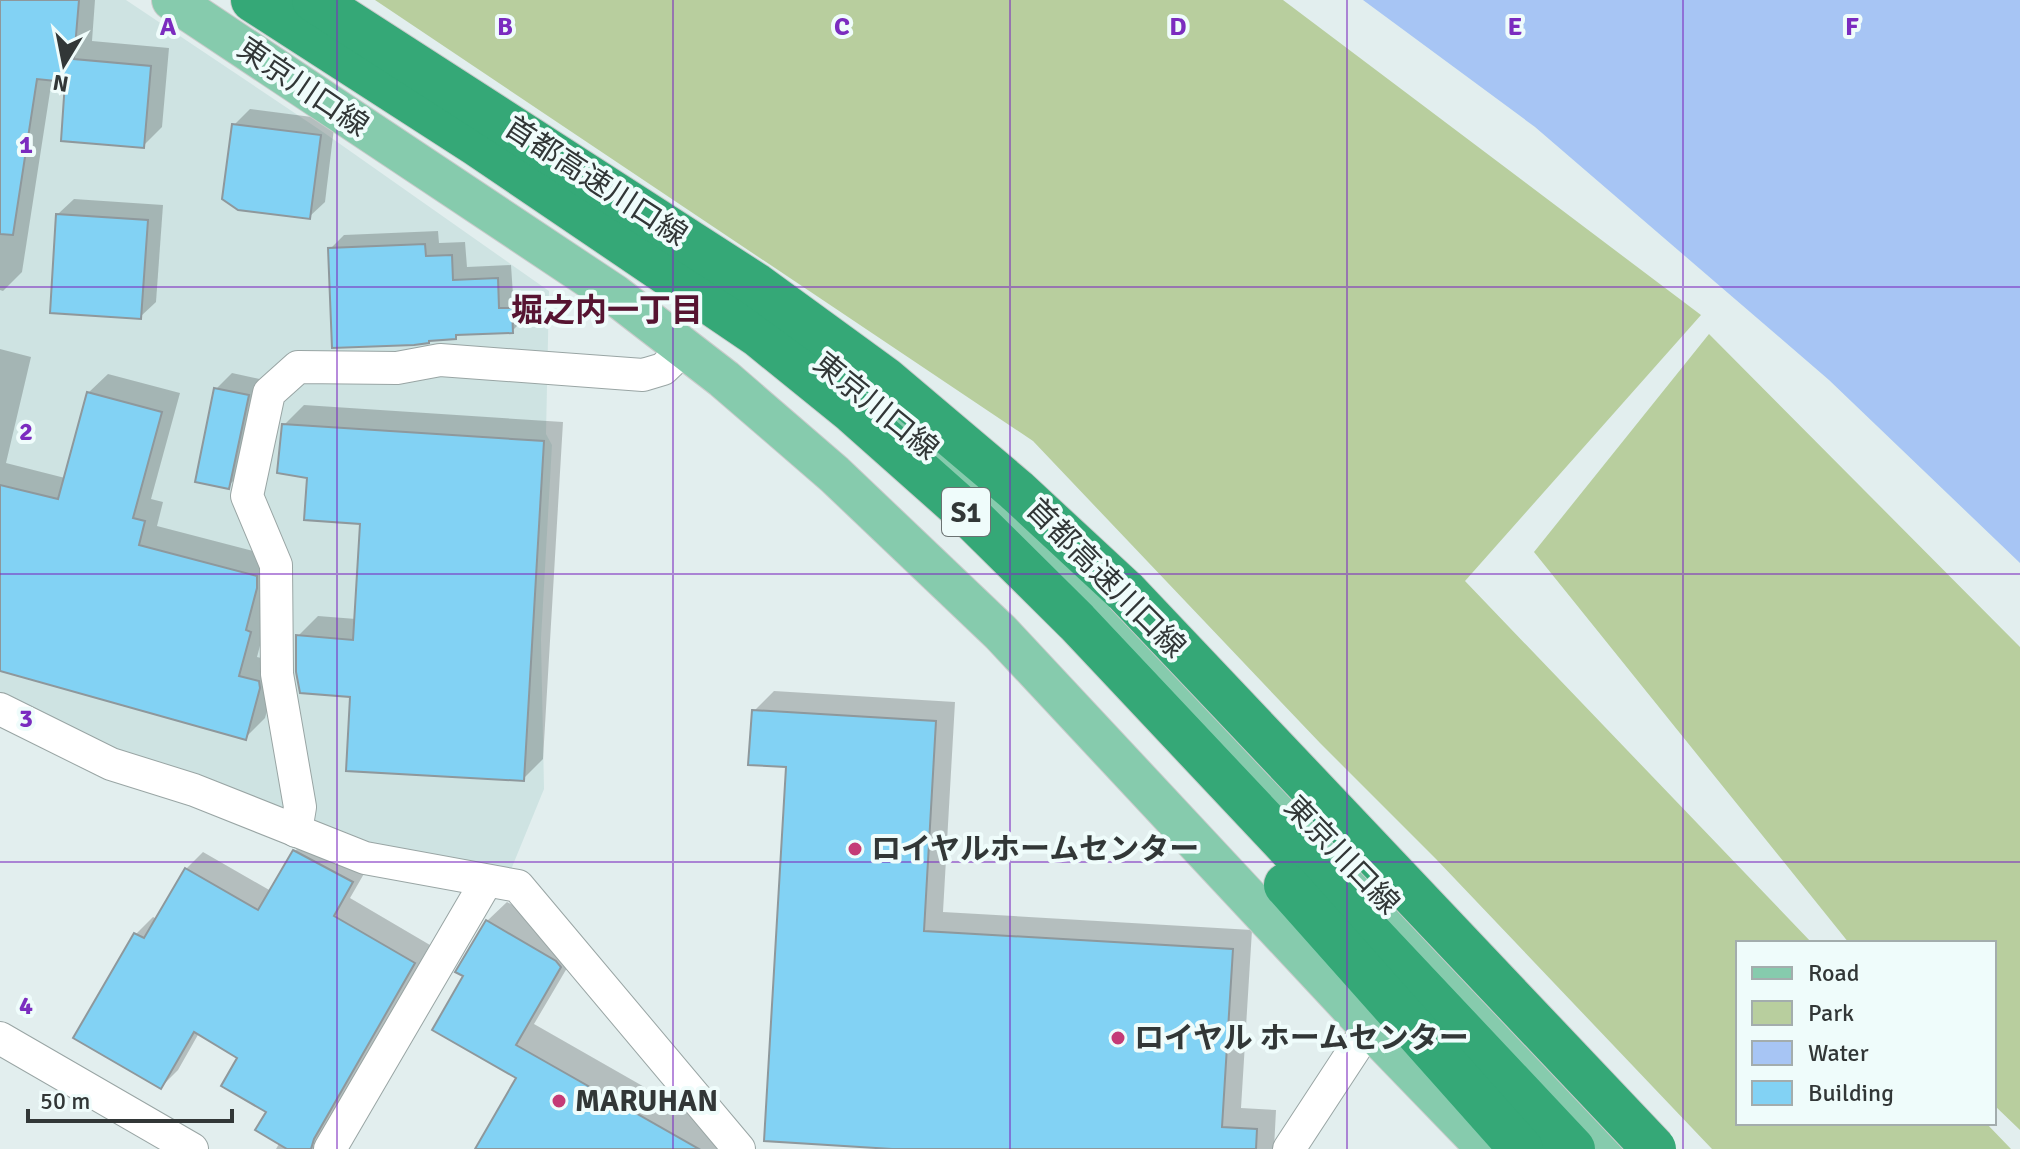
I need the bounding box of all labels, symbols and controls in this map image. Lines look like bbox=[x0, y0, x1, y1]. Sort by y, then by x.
text: A bbox=[160, 11, 177, 43]
text: B bbox=[497, 11, 513, 43]
text: C bbox=[834, 11, 850, 43]
text: D bbox=[1169, 11, 1187, 43]
text: E bbox=[1508, 11, 1522, 43]
text: F bbox=[1845, 11, 1859, 43]
north arrow bbox=[24, 24, 104, 104]
street label: 東京川口線 bbox=[230, 30, 375, 145]
text: N bbox=[51, 69, 70, 98]
street label: 首都高速川口線 bbox=[498, 109, 694, 254]
text: 1 bbox=[19, 129, 33, 161]
district label: 堀之内一丁目 bbox=[511, 291, 703, 330]
street label: 東京川口線 bbox=[806, 345, 946, 468]
text: 2 bbox=[19, 416, 33, 448]
road number: S1 bbox=[942, 488, 990, 536]
street label: 首都高速川口線 bbox=[1018, 491, 1193, 666]
text: 3 bbox=[19, 703, 33, 735]
street label: 東京川口線 bbox=[1276, 789, 1407, 922]
place label: ロイヤルホームセンター bbox=[871, 831, 1199, 868]
marker: ロイヤルホームセンター bbox=[846, 840, 864, 858]
legend bbox=[1736, 941, 1996, 1125]
text: Road bbox=[1808, 958, 1859, 988]
text: 4 bbox=[19, 990, 33, 1022]
text: Park bbox=[1808, 998, 1854, 1028]
place label: ロイヤル ホームセンター bbox=[1134, 1020, 1469, 1057]
marker: ロイヤル ホームセンター bbox=[1109, 1029, 1127, 1047]
text: Water bbox=[1808, 1038, 1869, 1068]
scale bar bbox=[28, 1073, 232, 1123]
text: Building bbox=[1808, 1078, 1894, 1108]
place label: MARUHAN bbox=[575, 1083, 718, 1120]
text: 50 m bbox=[40, 1086, 90, 1116]
marker: MARUHAN bbox=[550, 1092, 568, 1110]

